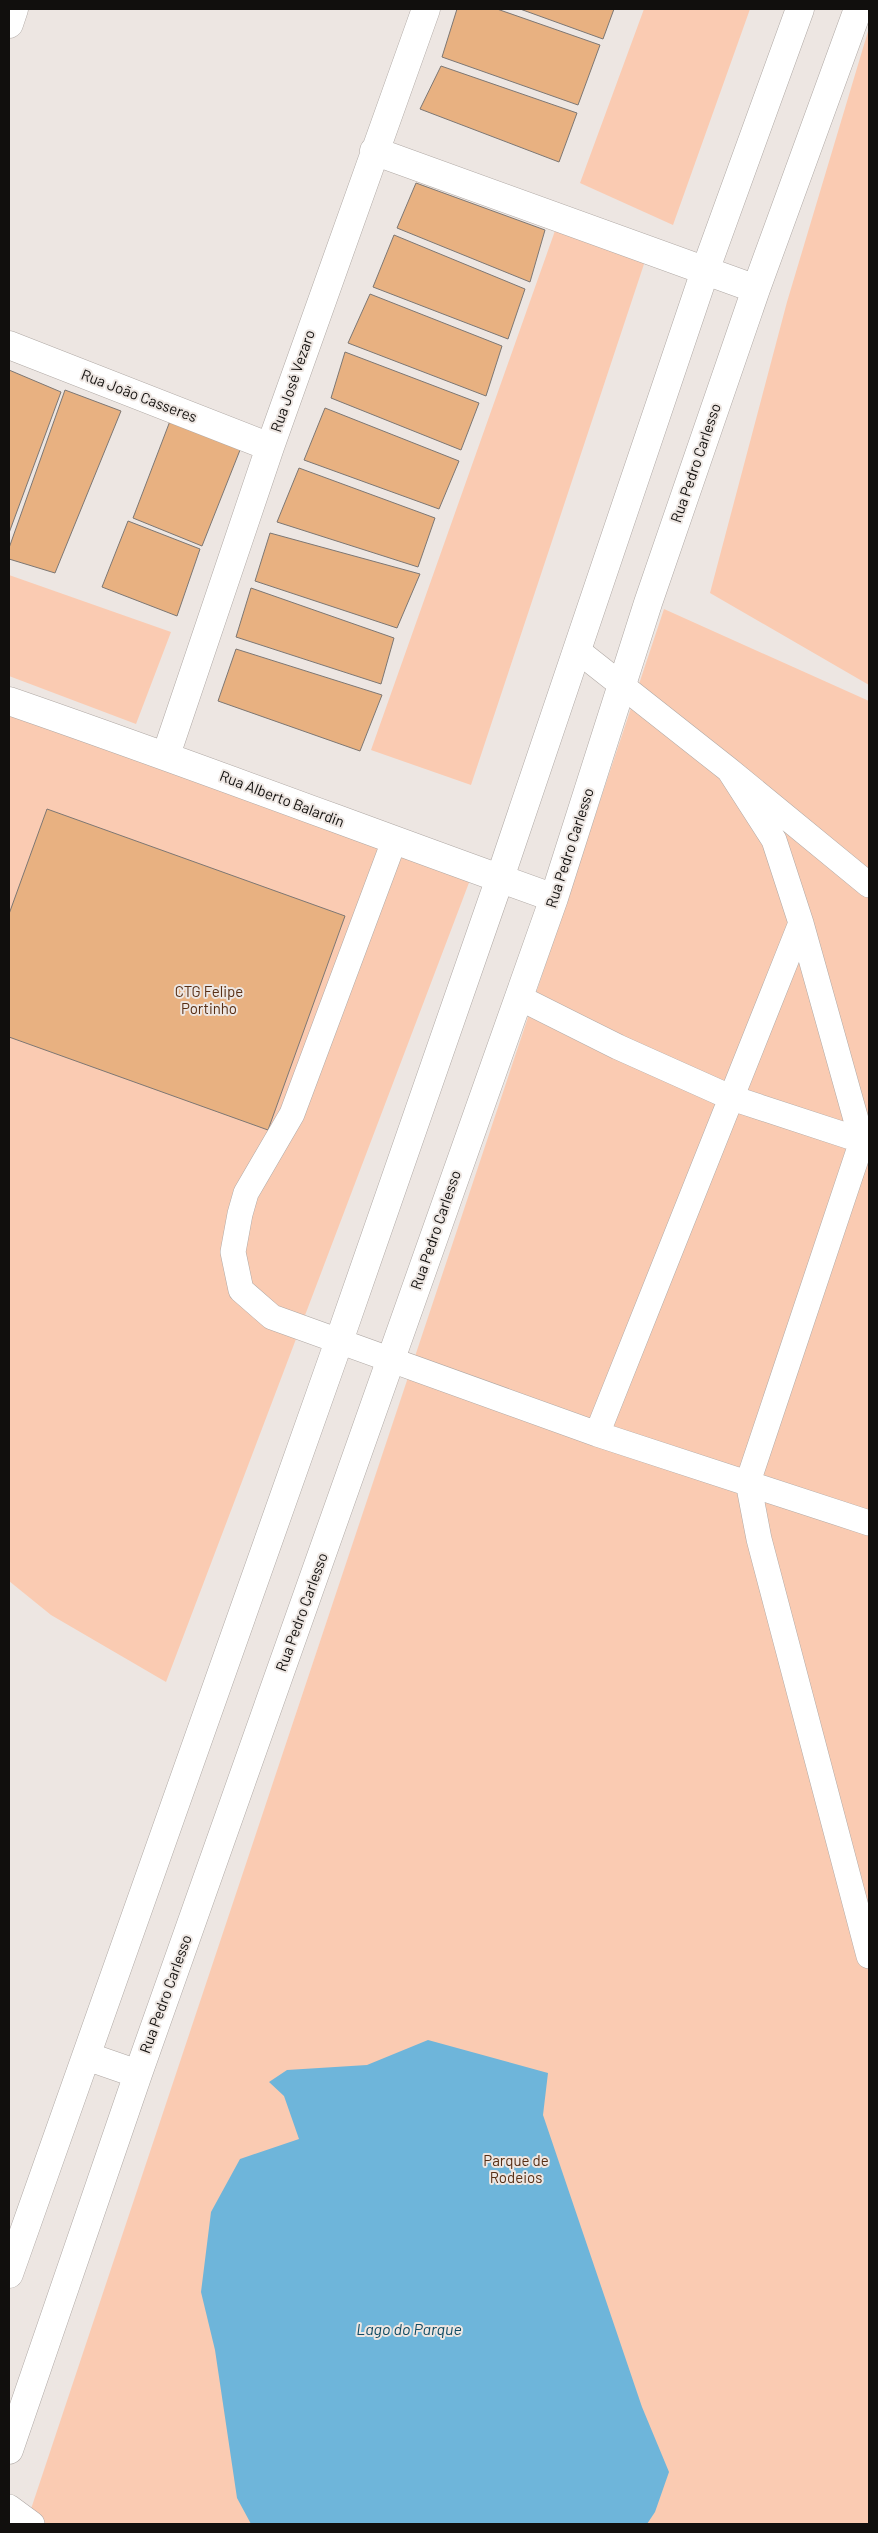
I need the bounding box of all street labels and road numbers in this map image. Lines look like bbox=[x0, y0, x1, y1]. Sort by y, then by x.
street label: Rua José Vezaro bbox=[266, 327, 318, 434]
street label: Rua João Casseres bbox=[79, 365, 200, 425]
street label: Rua Pedro Carlesso bbox=[666, 401, 724, 525]
street label: Rua Alberto Balardin bbox=[217, 766, 347, 830]
street label: Rua Pedro Carlesso bbox=[541, 785, 597, 910]
street label: Rua Pedro Carlesso bbox=[406, 1168, 464, 1292]
street label: Rua Pedro Carlesso bbox=[271, 1550, 331, 1673]
street label: Rua Pedro Carlesso bbox=[135, 1932, 195, 2055]

